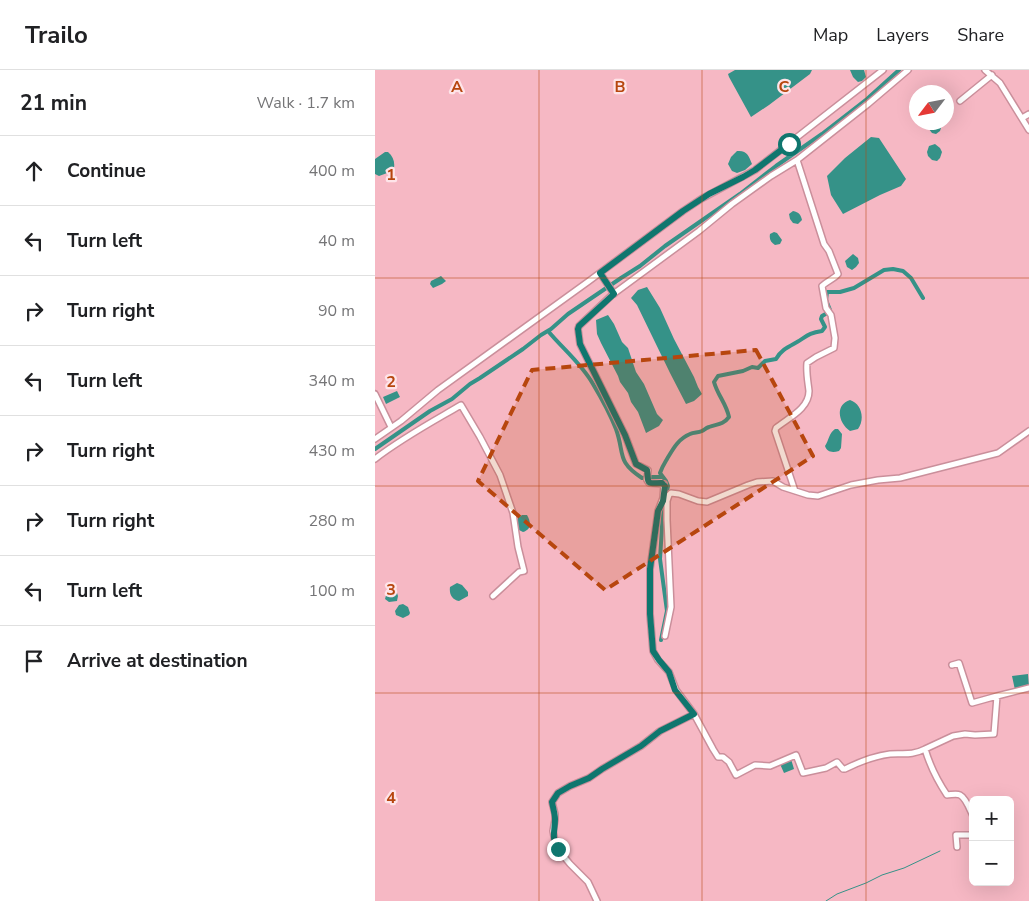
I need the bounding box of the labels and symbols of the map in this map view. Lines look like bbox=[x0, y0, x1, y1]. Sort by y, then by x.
text: A bbox=[451, 76, 463, 98]
text: B bbox=[614, 76, 626, 98]
text: C bbox=[779, 76, 790, 98]
north arrow bbox=[909, 85, 954, 130]
route start bbox=[778, 133, 801, 156]
text: 1 bbox=[386, 164, 396, 186]
text: 2 bbox=[386, 371, 396, 393]
text: 3 bbox=[386, 579, 396, 601]
text: 4 bbox=[386, 787, 396, 809]
route end bbox=[547, 838, 570, 861]

